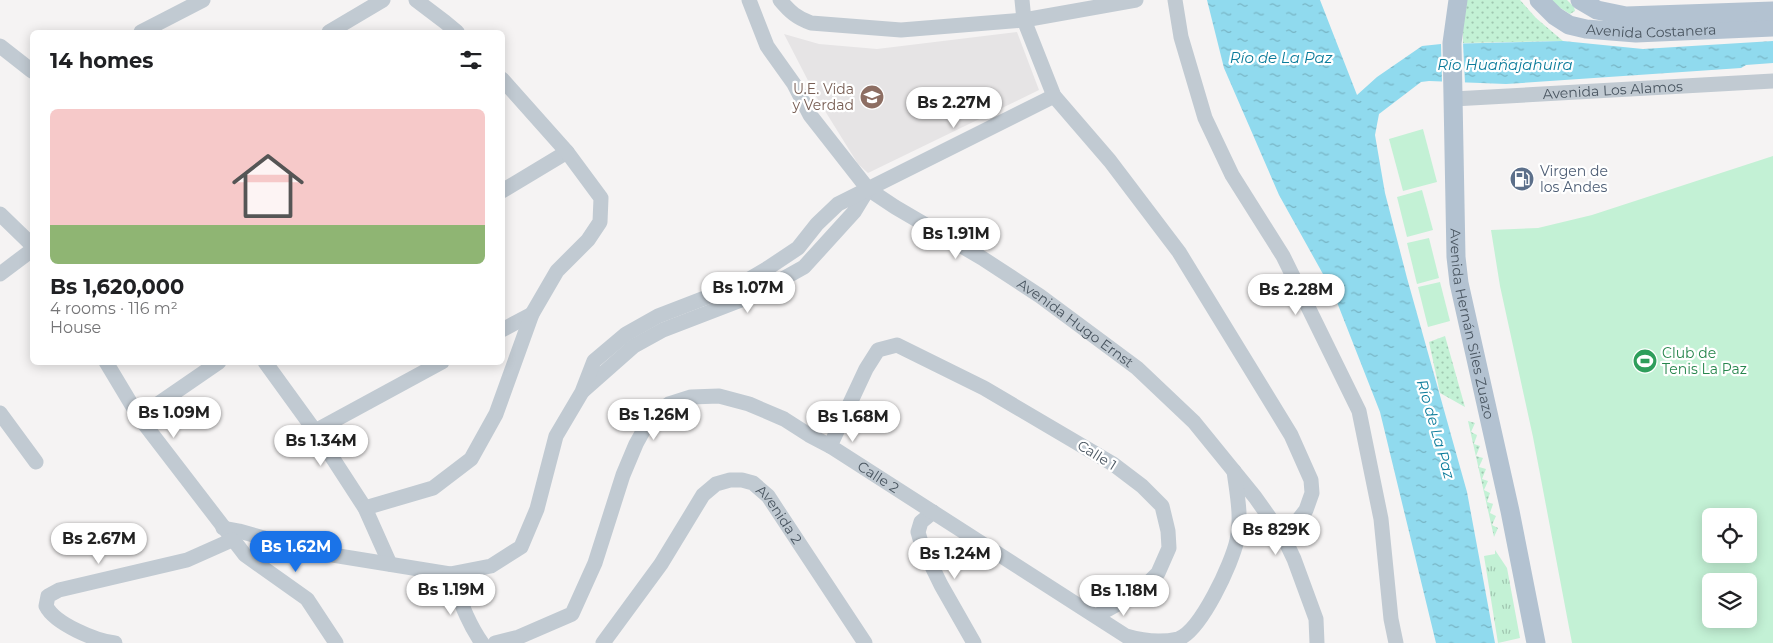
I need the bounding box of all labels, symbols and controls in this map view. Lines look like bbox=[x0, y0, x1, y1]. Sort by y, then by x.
street label: Avenida Costanera bbox=[1585, 20, 1717, 42]
icon: filters bbox=[457, 46, 485, 74]
text: 14 homes bbox=[50, 48, 154, 73]
water label: Río de La Paz bbox=[1230, 48, 1333, 67]
water label: Río Huañajahuira bbox=[1437, 55, 1573, 74]
street label: Avenida Los Alamos bbox=[1542, 77, 1683, 103]
place label: U.E. Vida y Verdad bbox=[792, 80, 854, 114]
school or university icon: U.E. Vida y Verdad bbox=[859, 84, 885, 110]
pin: Bs 2.27M bbox=[902, 86, 1006, 129]
text: Bs 2.27M bbox=[917, 93, 991, 112]
icon: home bbox=[223, 141, 313, 231]
place label: Virgen de los Andes bbox=[1540, 162, 1608, 196]
fuel station icon: Virgen de los Andes bbox=[1509, 166, 1535, 192]
pin: Bs 1.91M bbox=[904, 218, 1008, 260]
text: Bs 1.91M bbox=[922, 224, 990, 243]
street label: Avenida Hernán Siles Zuazo bbox=[1446, 228, 1498, 421]
pin: Bs 1.07M bbox=[696, 272, 800, 314]
text: Bs 1,620,000 bbox=[50, 274, 184, 299]
street label: Avenida Hugo Ernst bbox=[1014, 274, 1138, 372]
pin: Bs 2.28M bbox=[1244, 274, 1348, 316]
text: Bs 1.07M bbox=[712, 278, 784, 297]
text: Bs 2.28M bbox=[1259, 280, 1333, 299]
text: 4 rooms · 116 m² bbox=[50, 299, 178, 318]
text: House bbox=[50, 318, 101, 337]
place label: Club de Tenis La Paz bbox=[1662, 344, 1747, 378]
sports icon: Club de Tenis La Paz bbox=[1632, 348, 1658, 374]
water label: Río de La Paz bbox=[1413, 377, 1459, 481]
pin: Bs 1.09M bbox=[122, 396, 226, 439]
pin: Bs 1.26M bbox=[602, 398, 706, 441]
pin: Bs 1.68M bbox=[801, 400, 905, 443]
text: Bs 1.09M bbox=[138, 403, 210, 422]
text: Bs 1.26M bbox=[619, 405, 689, 424]
text: Bs 1.68M bbox=[817, 407, 889, 426]
pin: Bs 1.34M bbox=[269, 424, 373, 467]
text: Bs 1.34M bbox=[285, 431, 357, 450]
street label: Calle 1 bbox=[1074, 436, 1120, 474]
street label: Calle 2 bbox=[854, 457, 902, 497]
street label: Avenida 2 bbox=[752, 481, 806, 547]
map controls bbox=[1702, 508, 1757, 628]
button: locate bbox=[1702, 508, 1757, 563]
pin: Bs 829K bbox=[1230, 514, 1322, 556]
text: Bs 829K bbox=[1242, 520, 1310, 539]
pin: Bs 2.67M bbox=[47, 522, 151, 565]
text: Bs 2.67M bbox=[62, 529, 136, 548]
pin: Bs 1.62M bbox=[244, 530, 348, 573]
text: Bs 1.62M bbox=[261, 537, 331, 556]
pin: Bs 1.24M bbox=[903, 538, 1007, 580]
text: Bs 1.24M bbox=[919, 544, 991, 563]
button: layers bbox=[1702, 573, 1757, 628]
pin: Bs 1.19M bbox=[399, 574, 503, 616]
pin: Bs 1.18M bbox=[1072, 574, 1176, 617]
text: Bs 1.19M bbox=[417, 580, 485, 599]
text: Bs 1.18M bbox=[1090, 581, 1158, 600]

